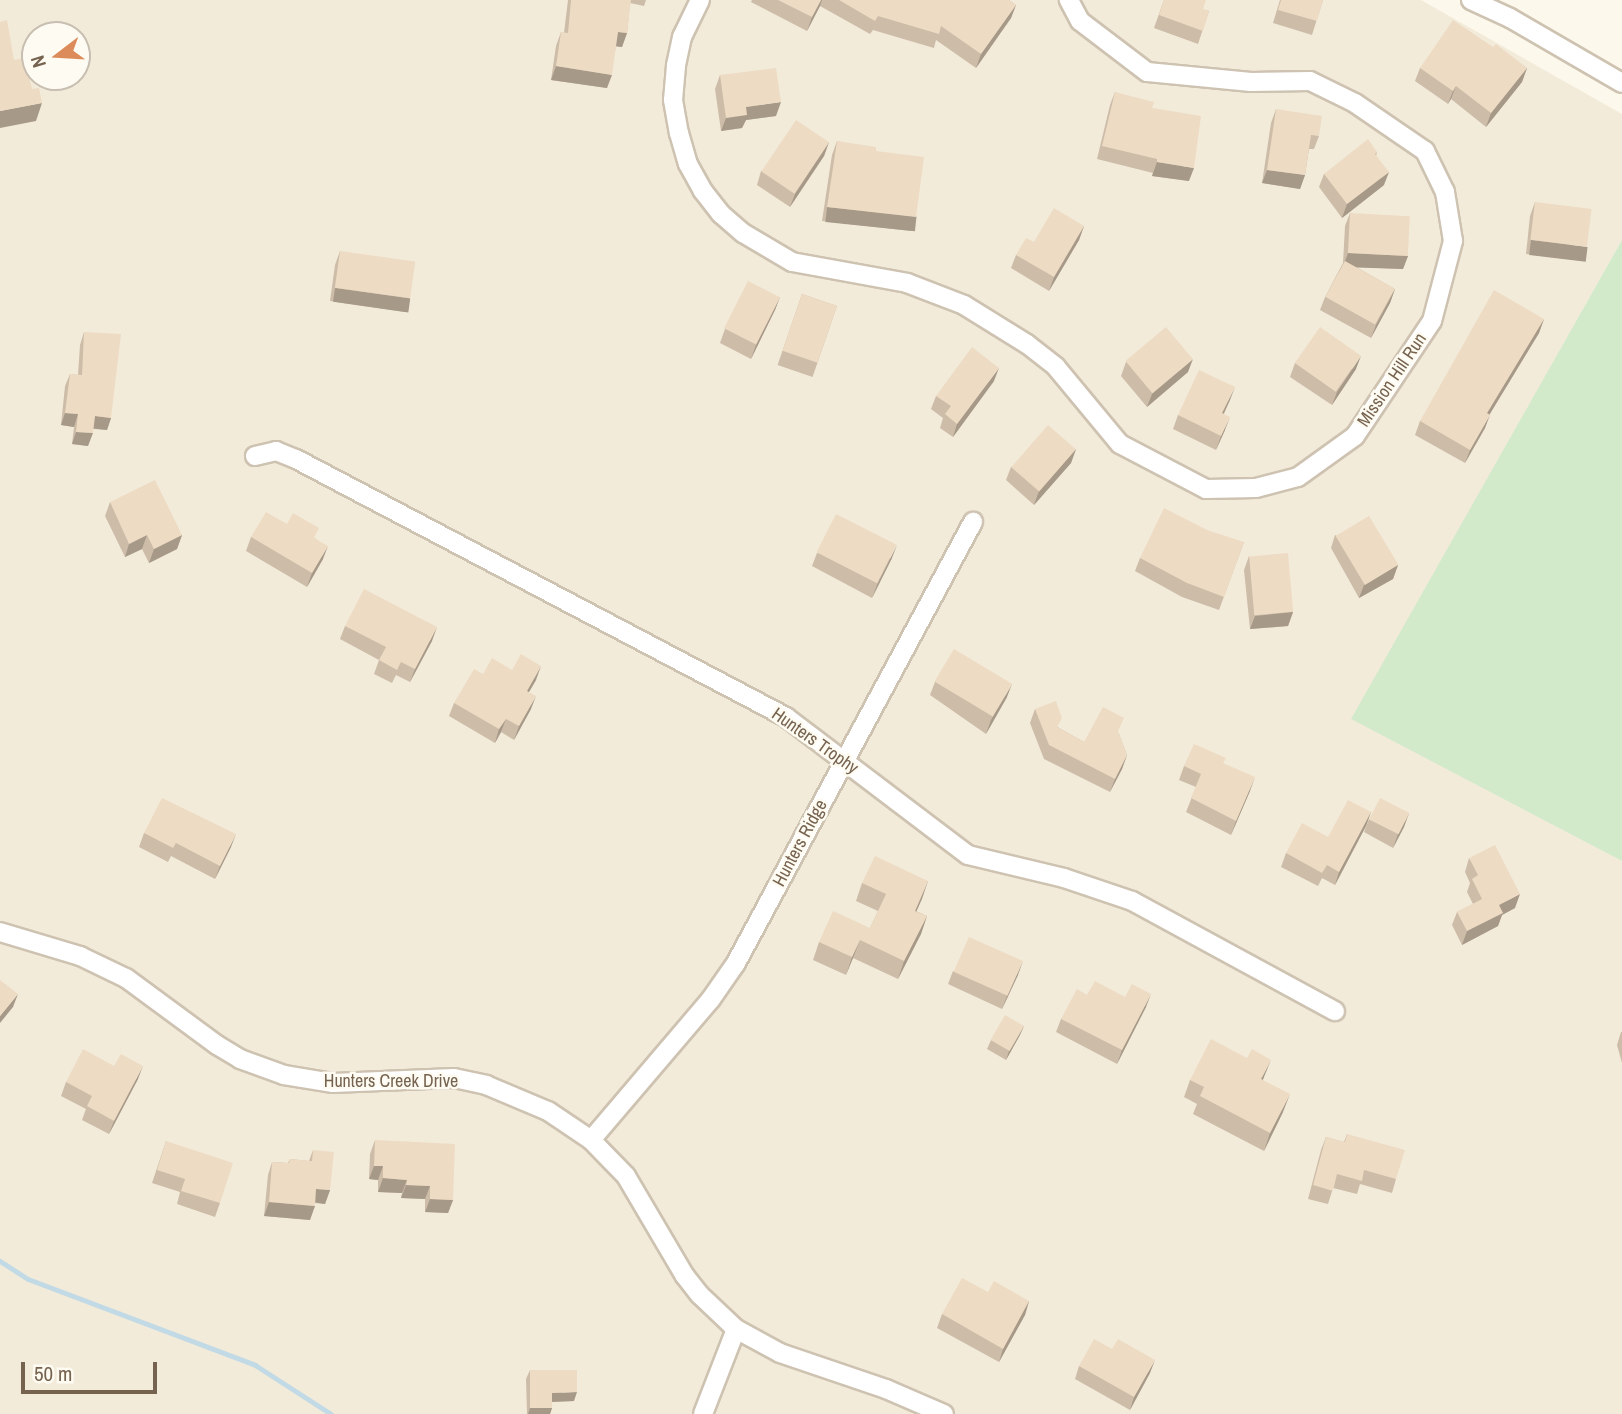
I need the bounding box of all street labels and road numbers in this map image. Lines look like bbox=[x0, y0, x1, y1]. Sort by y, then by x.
street label: Mission Hill Run bbox=[1353, 329, 1431, 431]
street label: Hunters Trophy bbox=[767, 703, 863, 779]
street label: Hunters Ridge bbox=[768, 796, 832, 890]
street label: Hunters Creek Drive bbox=[324, 1070, 458, 1092]

